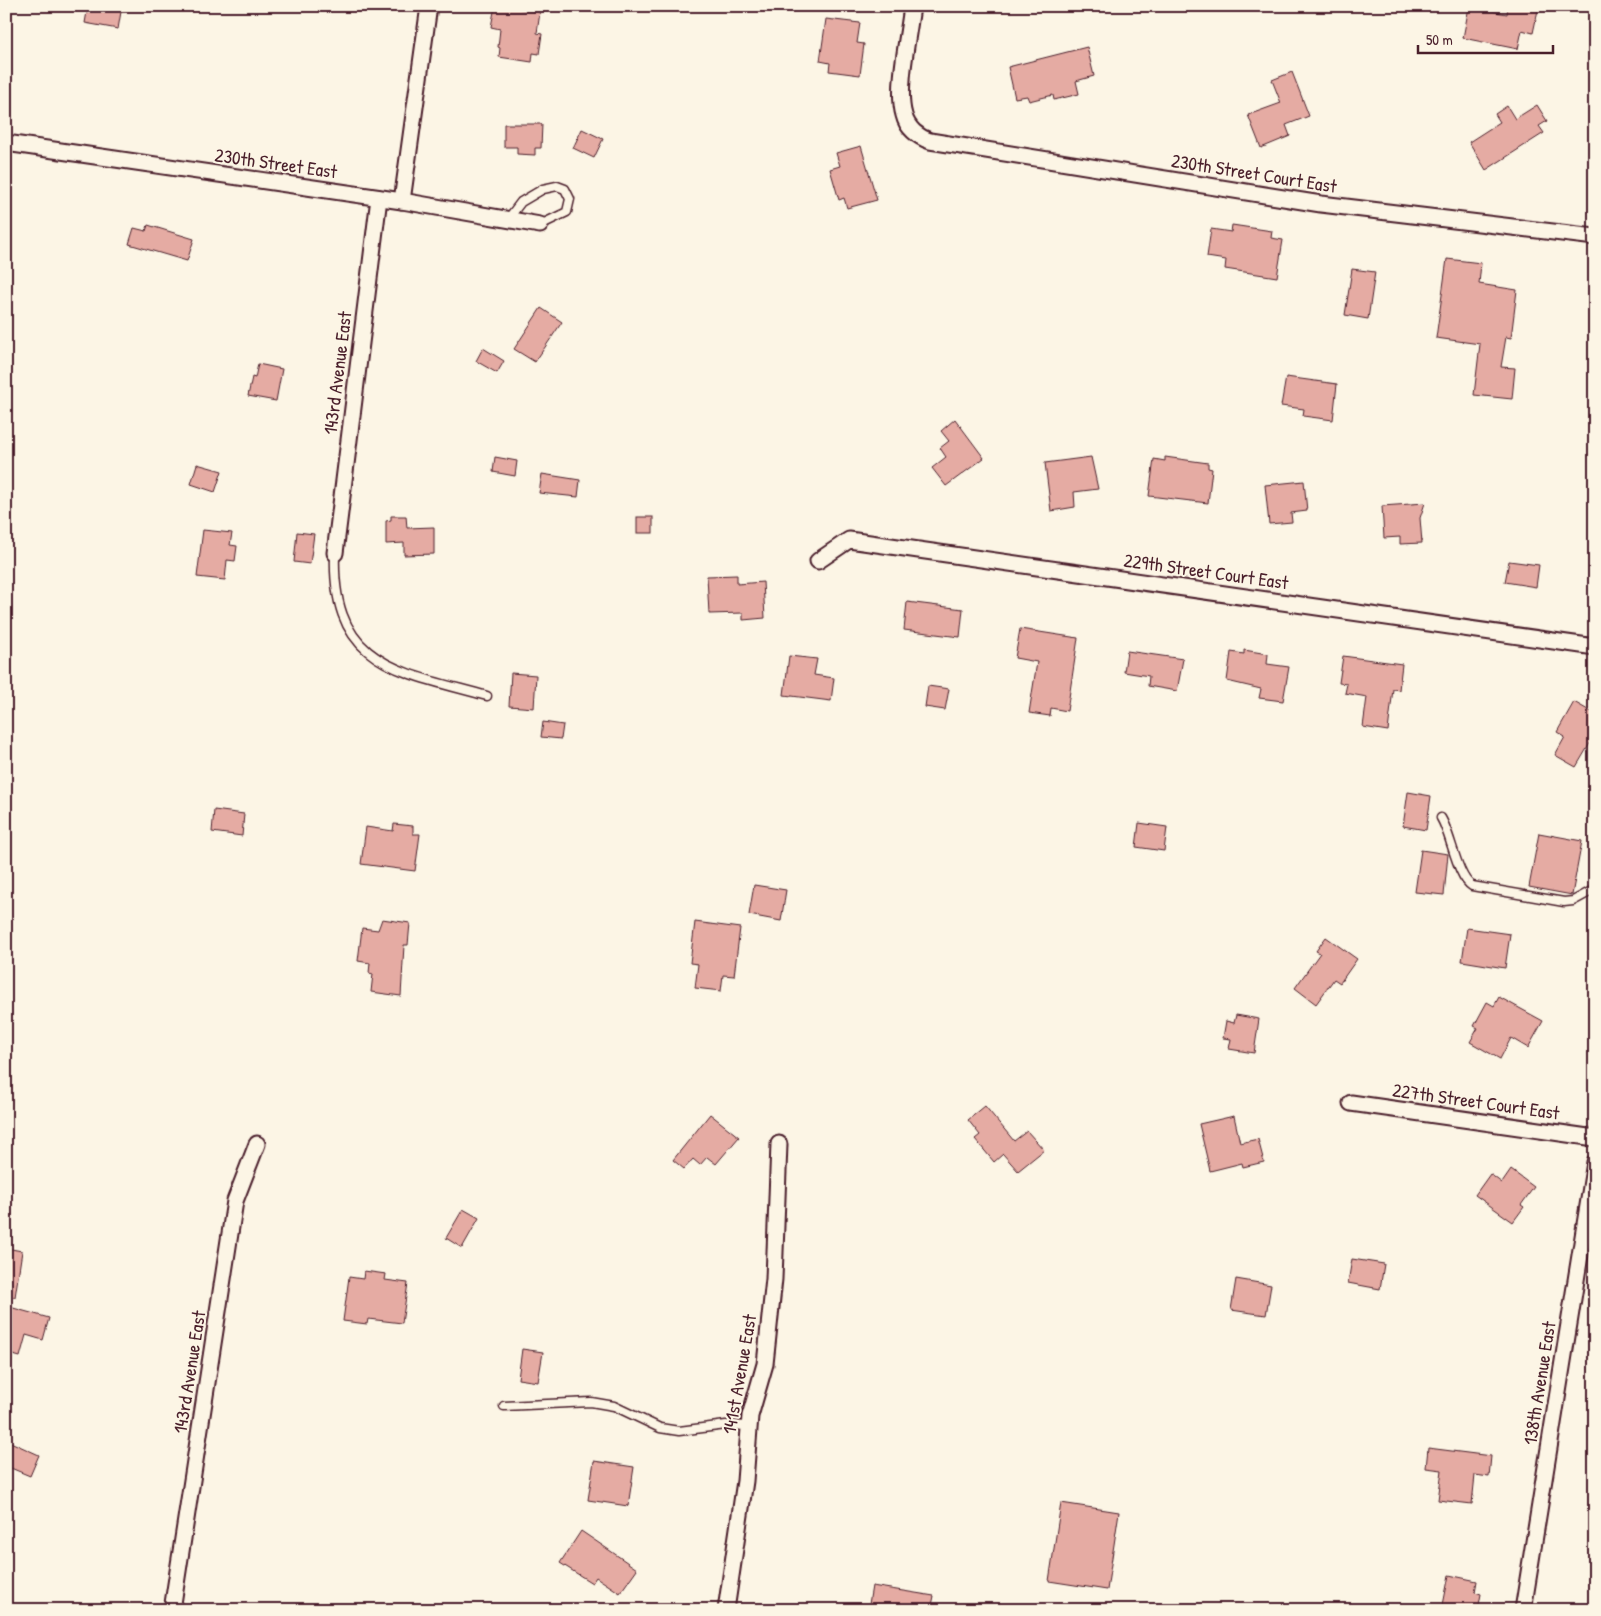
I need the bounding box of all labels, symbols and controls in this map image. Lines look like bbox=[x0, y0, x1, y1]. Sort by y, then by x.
scale bar bbox=[1418, 22, 1554, 54]
text: 50 m bbox=[1426, 29, 1453, 50]
street label: 230th Street East bbox=[213, 142, 339, 185]
street label: 230th Street Court East bbox=[1169, 147, 1339, 199]
street label: 143rd Avenue East bbox=[317, 309, 358, 436]
street label: 229th Street Court East bbox=[1122, 547, 1290, 595]
street label: 227th Street Court East bbox=[1391, 1076, 1562, 1126]
street label: 143rd Avenue East bbox=[166, 1308, 212, 1435]
street label: 141st Avenue East bbox=[716, 1312, 762, 1436]
street label: 138th Avenue East bbox=[1516, 1319, 1562, 1447]

